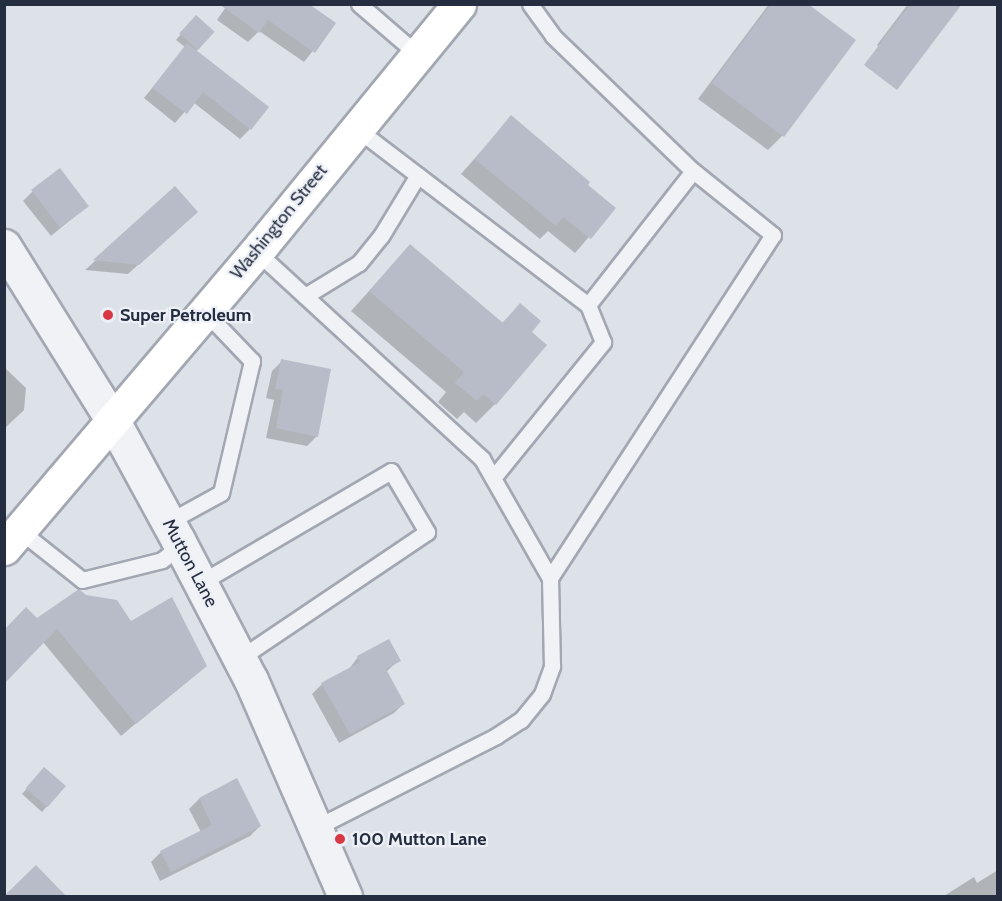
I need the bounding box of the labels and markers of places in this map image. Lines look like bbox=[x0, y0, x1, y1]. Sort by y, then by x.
place label: Super Petroleum bbox=[120, 304, 251, 326]
marker: Super Petroleum bbox=[101, 308, 115, 322]
place label: 100 Mutton Lane bbox=[352, 828, 487, 850]
marker: 100 Mutton Lane bbox=[333, 832, 347, 846]

